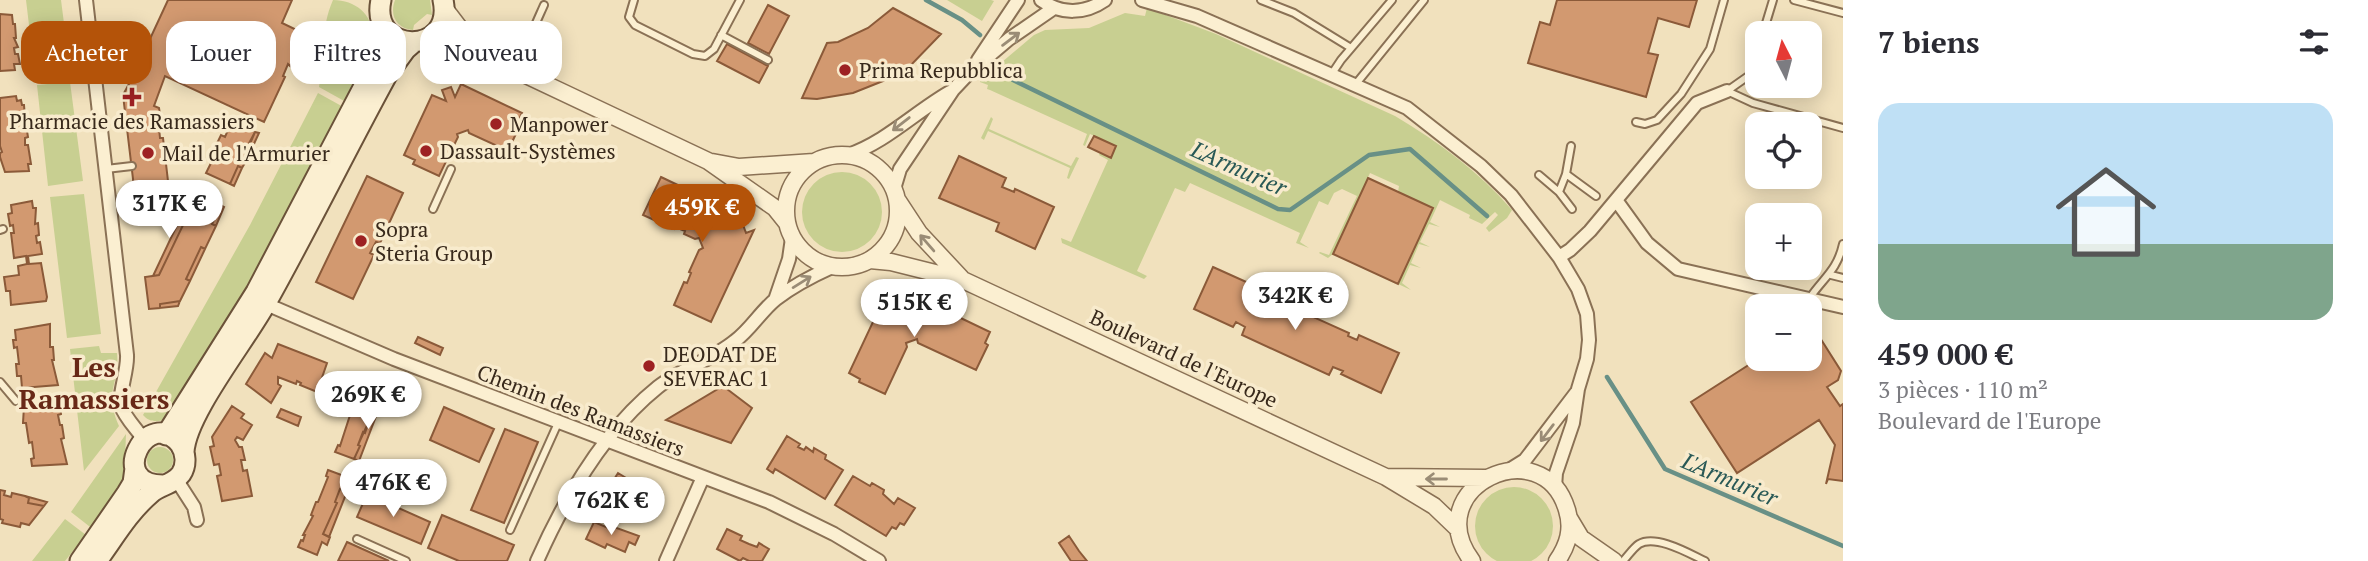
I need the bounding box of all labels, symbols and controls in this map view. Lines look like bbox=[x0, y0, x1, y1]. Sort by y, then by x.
chip: Acheter bbox=[21, 21, 152, 84]
chip: Louer bbox=[166, 21, 276, 84]
chip: Filtres bbox=[290, 21, 406, 84]
chip: Nouveau bbox=[420, 21, 562, 84]
north arrow bbox=[1745, 21, 1822, 98]
map controls bbox=[1745, 21, 1822, 371]
text: 7 biens bbox=[1878, 22, 1980, 62]
icon: filters bbox=[2295, 23, 2333, 61]
one-way arrow bbox=[1001, 31, 1020, 46]
place label: Prima Repubblica bbox=[859, 56, 1024, 84]
marker: Prima Repubblica bbox=[837, 62, 853, 78]
marker: Pharmacie des Ramassiers bbox=[124, 89, 140, 105]
place label: Pharmacie des Ramassiers bbox=[9, 107, 255, 135]
place label: Manpower bbox=[510, 110, 608, 138]
button: locate bbox=[1745, 112, 1822, 189]
marker: Manpower bbox=[488, 116, 504, 132]
one-way arrow bbox=[893, 117, 911, 132]
water label: L'Armurier bbox=[1186, 133, 1293, 203]
place label: Dassault-Systèmes bbox=[440, 137, 616, 165]
place label: Mail de l'Armurier bbox=[162, 139, 330, 167]
marker: Dassault-Systèmes bbox=[418, 143, 434, 159]
marker: Mail de l'Armurier bbox=[140, 145, 156, 161]
icon: home bbox=[2043, 149, 2169, 275]
pin: 317K € bbox=[112, 180, 226, 240]
pin: 459K € bbox=[645, 184, 759, 244]
text: 317K € bbox=[132, 187, 206, 218]
text: 459K € bbox=[665, 191, 739, 222]
button: + bbox=[1745, 203, 1822, 280]
place label: Sopra Steria Group bbox=[375, 215, 493, 267]
marker: Sopra Steria Group bbox=[353, 233, 369, 249]
one-way arrow bbox=[919, 235, 935, 253]
pin: 342K € bbox=[1238, 272, 1352, 332]
one-way arrow bbox=[792, 275, 812, 289]
text: 342K € bbox=[1258, 279, 1332, 310]
pin: 515K € bbox=[857, 280, 971, 339]
text: 515K € bbox=[877, 286, 951, 317]
button: − bbox=[1745, 294, 1822, 371]
street label: Boulevard de l'Europe bbox=[1086, 302, 1282, 414]
text: 459 000 € bbox=[1878, 334, 2013, 374]
place label: DEODAT DE SEVERAC 1 bbox=[663, 340, 777, 392]
district label: Les Ramassiers bbox=[19, 348, 169, 417]
street label: Chemin des Ramassiers bbox=[473, 358, 689, 462]
marker: DEODAT DE SEVERAC 1 bbox=[641, 358, 657, 374]
pin: 269K € bbox=[311, 372, 425, 431]
text: 3 pièces · 110 m² bbox=[1878, 374, 2048, 405]
text: 269K € bbox=[331, 378, 405, 409]
text: Boulevard de l'Europe bbox=[1878, 405, 2101, 436]
one-way arrow bbox=[1539, 423, 1554, 442]
water label: L'Armurier bbox=[1676, 445, 1784, 513]
pin: 476K € bbox=[336, 460, 450, 519]
text: 476K € bbox=[356, 466, 430, 497]
one-way arrow bbox=[1424, 472, 1447, 486]
pin: 762K € bbox=[554, 477, 668, 537]
text: 762K € bbox=[574, 484, 648, 515]

